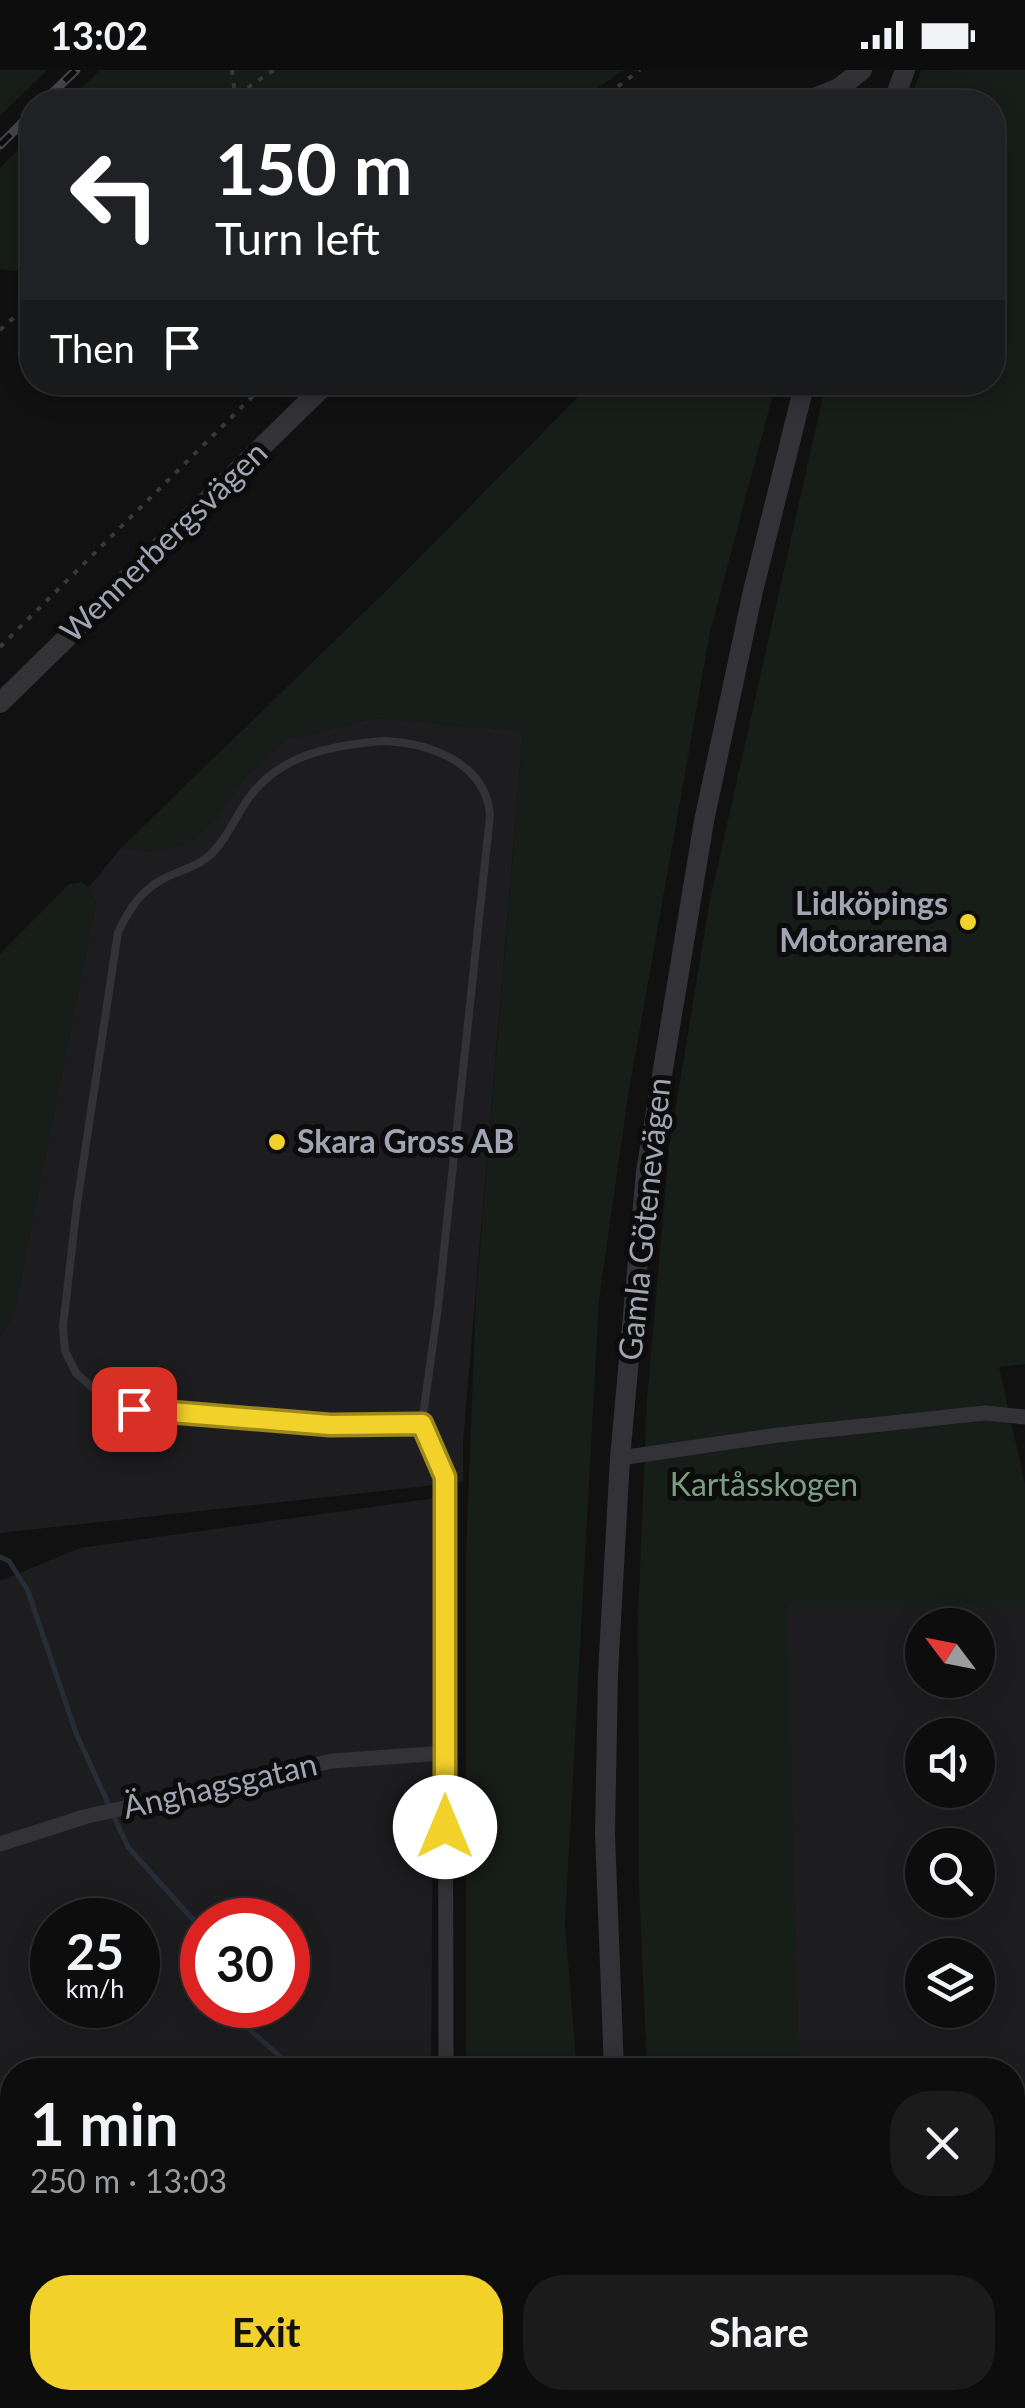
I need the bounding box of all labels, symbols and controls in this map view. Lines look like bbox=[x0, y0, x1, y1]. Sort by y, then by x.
text: 13:02 bbox=[50, 12, 148, 58]
text: 150 m bbox=[215, 126, 412, 210]
icon: left bbox=[50, 130, 180, 260]
text: Turn left bbox=[215, 211, 380, 265]
icon: arrive bbox=[155, 320, 210, 375]
text: Then bbox=[50, 325, 135, 371]
street label: Wennerbergsvägen bbox=[52, 432, 274, 649]
place label: Lidköpings Motorarena bbox=[779, 883, 948, 959]
marker: Lidköpings Motorarena bbox=[957, 911, 979, 933]
street label: Gamla Götenevägen bbox=[609, 1076, 678, 1362]
place label: Skara Gross AB bbox=[297, 1121, 514, 1160]
marker: Skara Gross AB bbox=[266, 1131, 288, 1153]
pin bbox=[92, 1367, 177, 1452]
icon: arrive bbox=[107, 1382, 162, 1437]
park label: Kartåsskogen bbox=[670, 1464, 858, 1503]
north arrow bbox=[905, 1608, 995, 1698]
map controls bbox=[905, 1608, 995, 2028]
button: sound bbox=[905, 1718, 995, 1808]
street label: Änghagsgatan bbox=[119, 1743, 320, 1826]
position arrow bbox=[393, 1775, 497, 1879]
button: search bbox=[905, 1828, 995, 1918]
speed limit sign: 30 bbox=[180, 1898, 310, 2028]
text: 25 bbox=[66, 1921, 124, 1981]
button: layers bbox=[905, 1938, 995, 2028]
text: km/h bbox=[66, 1973, 124, 2003]
text: 1 min bbox=[30, 2087, 179, 2159]
button: close bbox=[890, 2091, 995, 2196]
text: 250 m · 13:03 bbox=[30, 2161, 227, 2200]
button: Exit bbox=[30, 2275, 503, 2390]
button: Share bbox=[523, 2275, 995, 2390]

